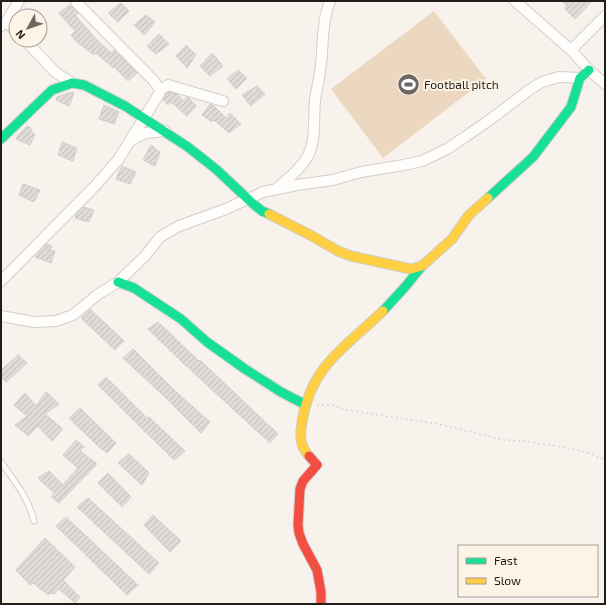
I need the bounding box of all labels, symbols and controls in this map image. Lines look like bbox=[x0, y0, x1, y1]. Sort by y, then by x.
north arrow bbox=[8, 8, 48, 48]
text: N bbox=[12, 27, 27, 42]
sports icon: Football pitch bbox=[396, 71, 422, 97]
place label: Football pitch bbox=[424, 77, 499, 91]
legend bbox=[458, 545, 598, 597]
text: Fast bbox=[494, 553, 518, 567]
text: Slow bbox=[494, 573, 521, 587]

